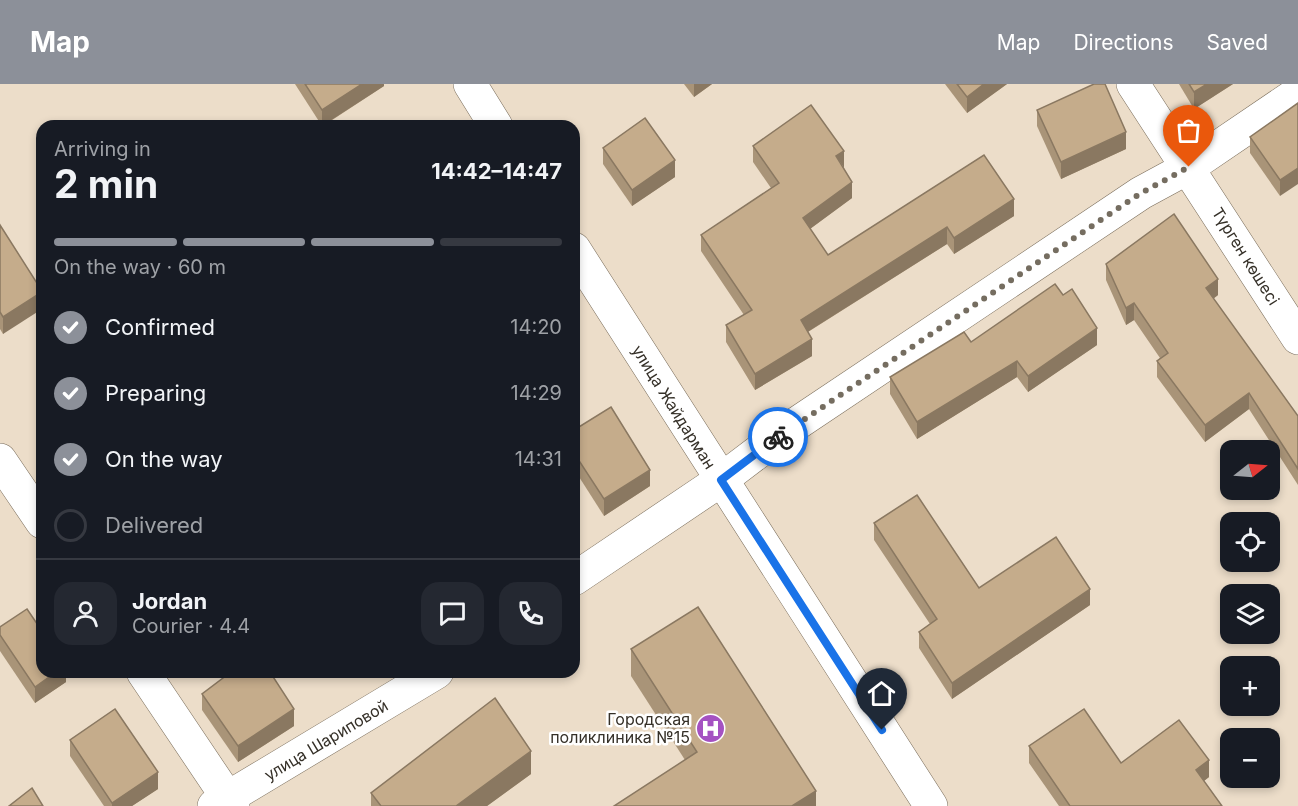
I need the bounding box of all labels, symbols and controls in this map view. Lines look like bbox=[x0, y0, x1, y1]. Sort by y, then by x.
text: Map bbox=[30, 25, 90, 59]
text: Map bbox=[997, 30, 1040, 55]
text: Directions bbox=[1073, 30, 1174, 55]
text: Saved bbox=[1207, 30, 1268, 55]
pin bbox=[1163, 105, 1214, 167]
icon: bag bbox=[1172, 114, 1205, 147]
text: Arriving in bbox=[54, 137, 151, 161]
text: 14:42–14:47 bbox=[431, 158, 562, 184]
text: 2 min bbox=[54, 160, 158, 207]
street label: Түрген көшесі bbox=[1208, 203, 1284, 309]
text: On the way · 60 m bbox=[54, 255, 226, 279]
icon: check bbox=[54, 311, 87, 344]
text: Confirmed bbox=[105, 314, 215, 340]
text: 14:20 bbox=[510, 315, 562, 339]
street label: улица Жайдарман bbox=[628, 341, 720, 473]
icon: check bbox=[54, 377, 87, 410]
text: Preparing bbox=[105, 380, 206, 406]
text: 14:29 bbox=[511, 381, 562, 405]
courier bbox=[748, 407, 808, 467]
icon: bike bbox=[762, 421, 795, 454]
north arrow bbox=[1220, 440, 1280, 500]
map controls bbox=[1220, 440, 1280, 788]
icon: check bbox=[54, 443, 87, 476]
text: On the way bbox=[105, 446, 223, 472]
text: 14:31 bbox=[515, 447, 562, 471]
text: Delivered bbox=[105, 512, 203, 538]
button: locate bbox=[1220, 512, 1280, 572]
button: person bbox=[54, 582, 117, 645]
button: chat bbox=[421, 582, 484, 645]
button: phone bbox=[499, 582, 562, 645]
button: layers bbox=[1220, 584, 1280, 644]
text: Jordan bbox=[132, 588, 207, 614]
text: Courier · 4.4 bbox=[132, 614, 250, 638]
button: + bbox=[1220, 656, 1280, 716]
pin bbox=[856, 668, 907, 730]
icon: home bbox=[865, 677, 898, 710]
street label: улица Шариповой bbox=[261, 695, 391, 785]
place label: Городская поликлиника №15 bbox=[550, 709, 690, 747]
hospital icon: Городская поликлиника №15 bbox=[695, 712, 727, 744]
button: − bbox=[1220, 728, 1280, 788]

